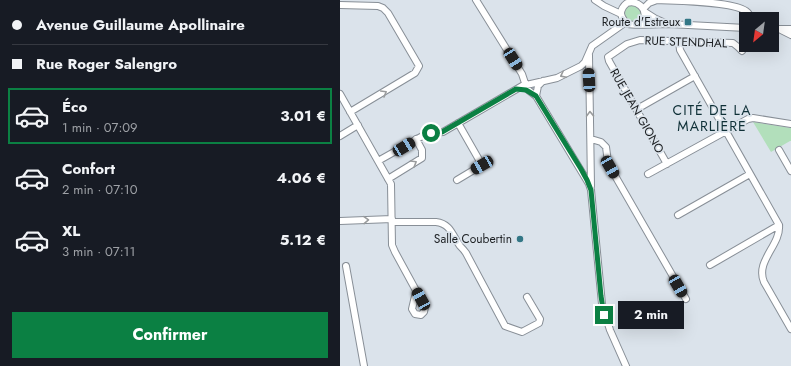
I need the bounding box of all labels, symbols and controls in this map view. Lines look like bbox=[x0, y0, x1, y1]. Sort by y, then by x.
north arrow bbox=[739, 12, 779, 52]
map controls bbox=[739, 12, 779, 52]
place label: Route d'Estreux bbox=[602, 13, 681, 31]
text: Avenue Guillaume Apollinaire bbox=[36, 14, 245, 36]
marker: Route d'Estreux bbox=[683, 17, 693, 27]
street label: RUE STENDHAL bbox=[644, 32, 728, 52]
car bbox=[502, 46, 524, 72]
text: Rue Roger Salengro bbox=[36, 53, 177, 75]
street label: RUE JEAN GIONO bbox=[605, 65, 669, 157]
car bbox=[582, 68, 596, 92]
one-way arrow bbox=[559, 70, 567, 78]
one-way arrow bbox=[380, 90, 387, 97]
text: Éco bbox=[62, 96, 87, 118]
icon: car bbox=[14, 98, 50, 134]
district label: CITÉ DE LA MARLIÈRE bbox=[673, 100, 751, 136]
text: 3.01 € bbox=[280, 105, 326, 127]
one-way arrow bbox=[586, 111, 595, 117]
text: 1 min · 07:09 bbox=[62, 118, 138, 137]
route start bbox=[422, 124, 440, 142]
car bbox=[391, 136, 417, 158]
car bbox=[469, 154, 495, 176]
car bbox=[599, 154, 621, 180]
text: Confort bbox=[62, 158, 115, 180]
icon: car bbox=[14, 160, 50, 196]
one-way arrow bbox=[410, 160, 417, 168]
text: 4.06 € bbox=[276, 167, 326, 189]
text: 2 min · 07:10 bbox=[62, 180, 138, 199]
one-way arrow bbox=[363, 216, 369, 224]
text: XL bbox=[62, 220, 80, 242]
icon: car bbox=[14, 222, 50, 258]
text: 5.12 € bbox=[280, 229, 326, 251]
place label: Salle Coubertin bbox=[434, 230, 512, 248]
marker: Salle Coubertin bbox=[515, 234, 525, 244]
text: 3 min · 07:11 bbox=[62, 242, 135, 261]
car bbox=[667, 273, 689, 299]
car bbox=[410, 286, 432, 312]
callout: 2 min bbox=[618, 301, 684, 329]
text: 2 min bbox=[634, 305, 668, 324]
route end bbox=[595, 306, 613, 324]
button: Confirmer bbox=[12, 312, 328, 358]

